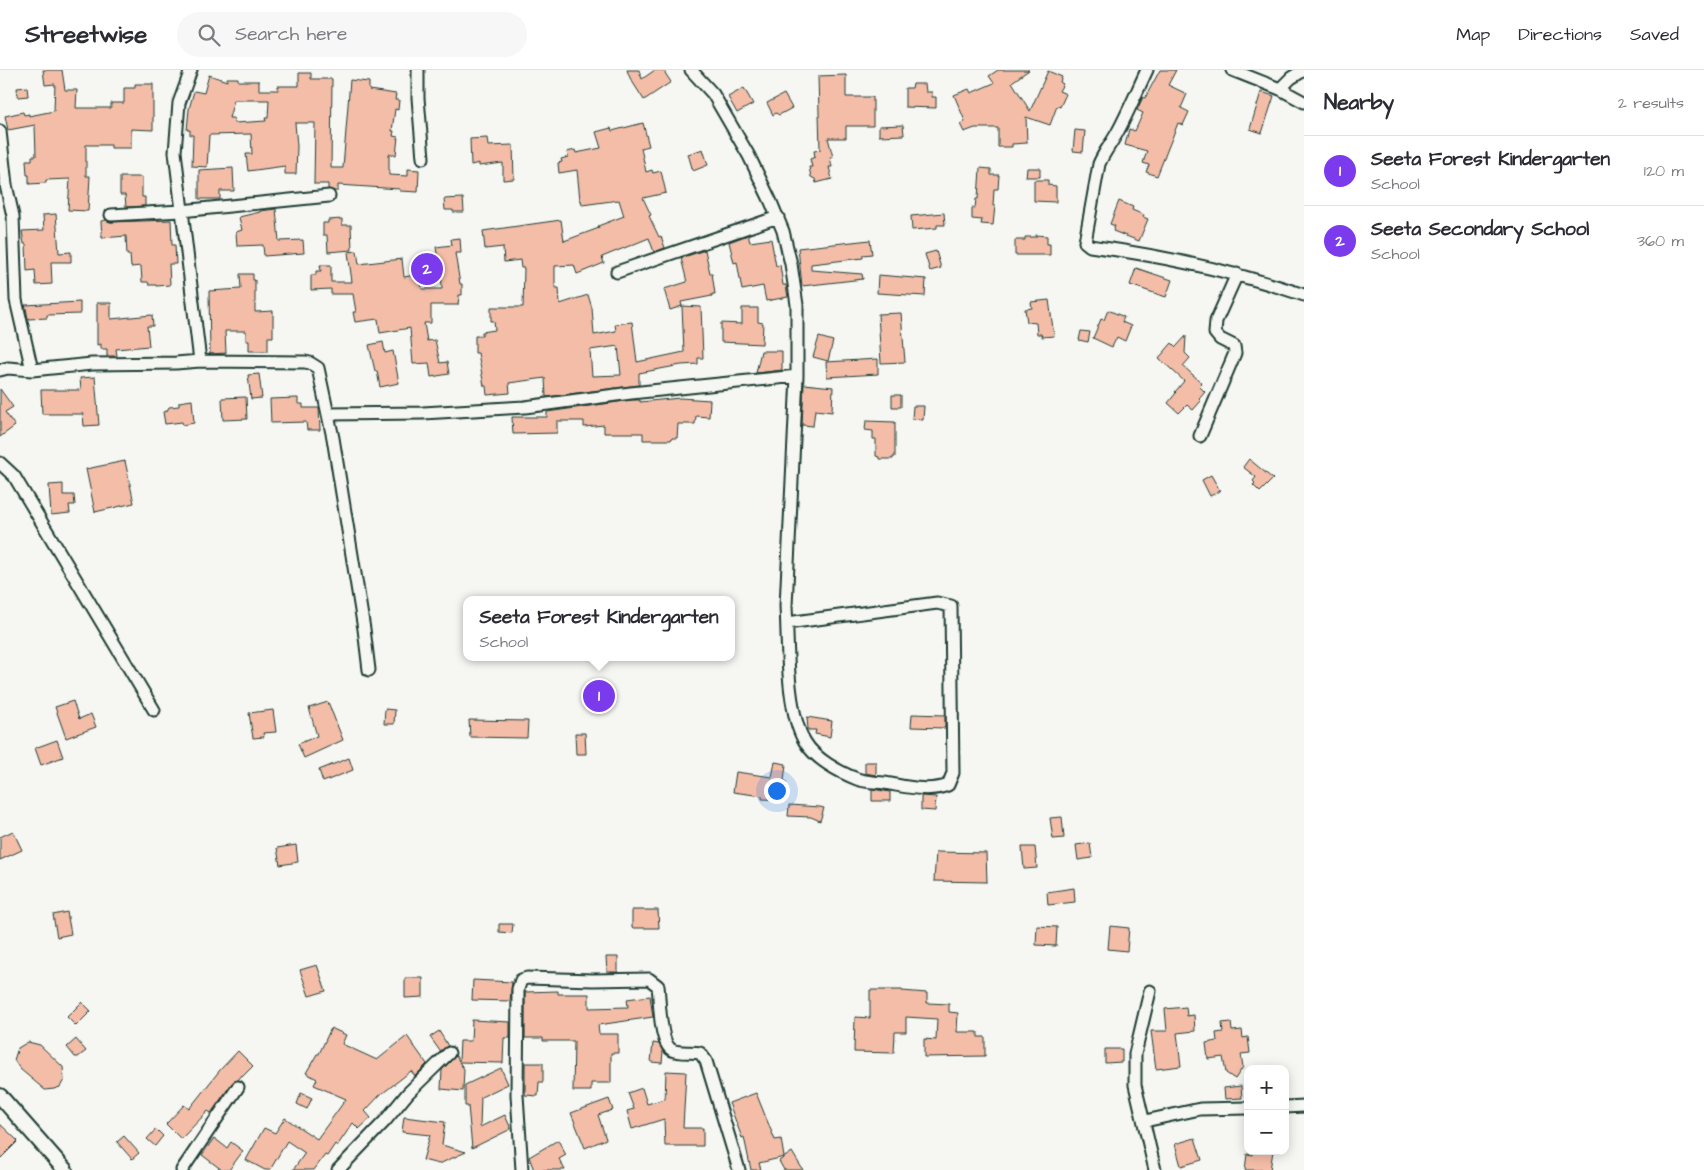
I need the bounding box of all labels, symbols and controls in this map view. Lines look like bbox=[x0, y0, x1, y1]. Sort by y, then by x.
search box bbox=[177, 12, 527, 57]
text: Streetwise bbox=[25, 18, 147, 52]
icon: search bbox=[195, 21, 223, 49]
text: Search here bbox=[235, 21, 347, 48]
text: Map bbox=[1456, 22, 1490, 47]
text: Directions bbox=[1518, 22, 1602, 47]
text: Saved bbox=[1630, 22, 1679, 47]
text: Nearby bbox=[1324, 88, 1394, 117]
text: 2 results bbox=[1618, 92, 1684, 114]
text: Seeta Forest Kindergarten bbox=[1371, 146, 1610, 173]
text: 1 bbox=[1339, 160, 1341, 182]
text: 120 m bbox=[1644, 160, 1684, 182]
text: School bbox=[1371, 173, 1420, 195]
text: Seeta Secondary School bbox=[1371, 216, 1589, 243]
text: 2 bbox=[1335, 230, 1345, 252]
text: 360 m bbox=[1637, 230, 1684, 252]
text: School bbox=[1371, 243, 1420, 265]
pin: 2 bbox=[411, 250, 443, 288]
popup bbox=[463, 596, 735, 661]
text: Seeta Forest Kindergarten bbox=[480, 604, 718, 631]
text: School bbox=[480, 631, 528, 653]
pin: 1 bbox=[583, 677, 615, 715]
your location bbox=[764, 778, 790, 804]
map controls bbox=[1244, 1065, 1289, 1155]
button: + bbox=[1244, 1065, 1289, 1110]
button: − bbox=[1244, 1110, 1289, 1155]

